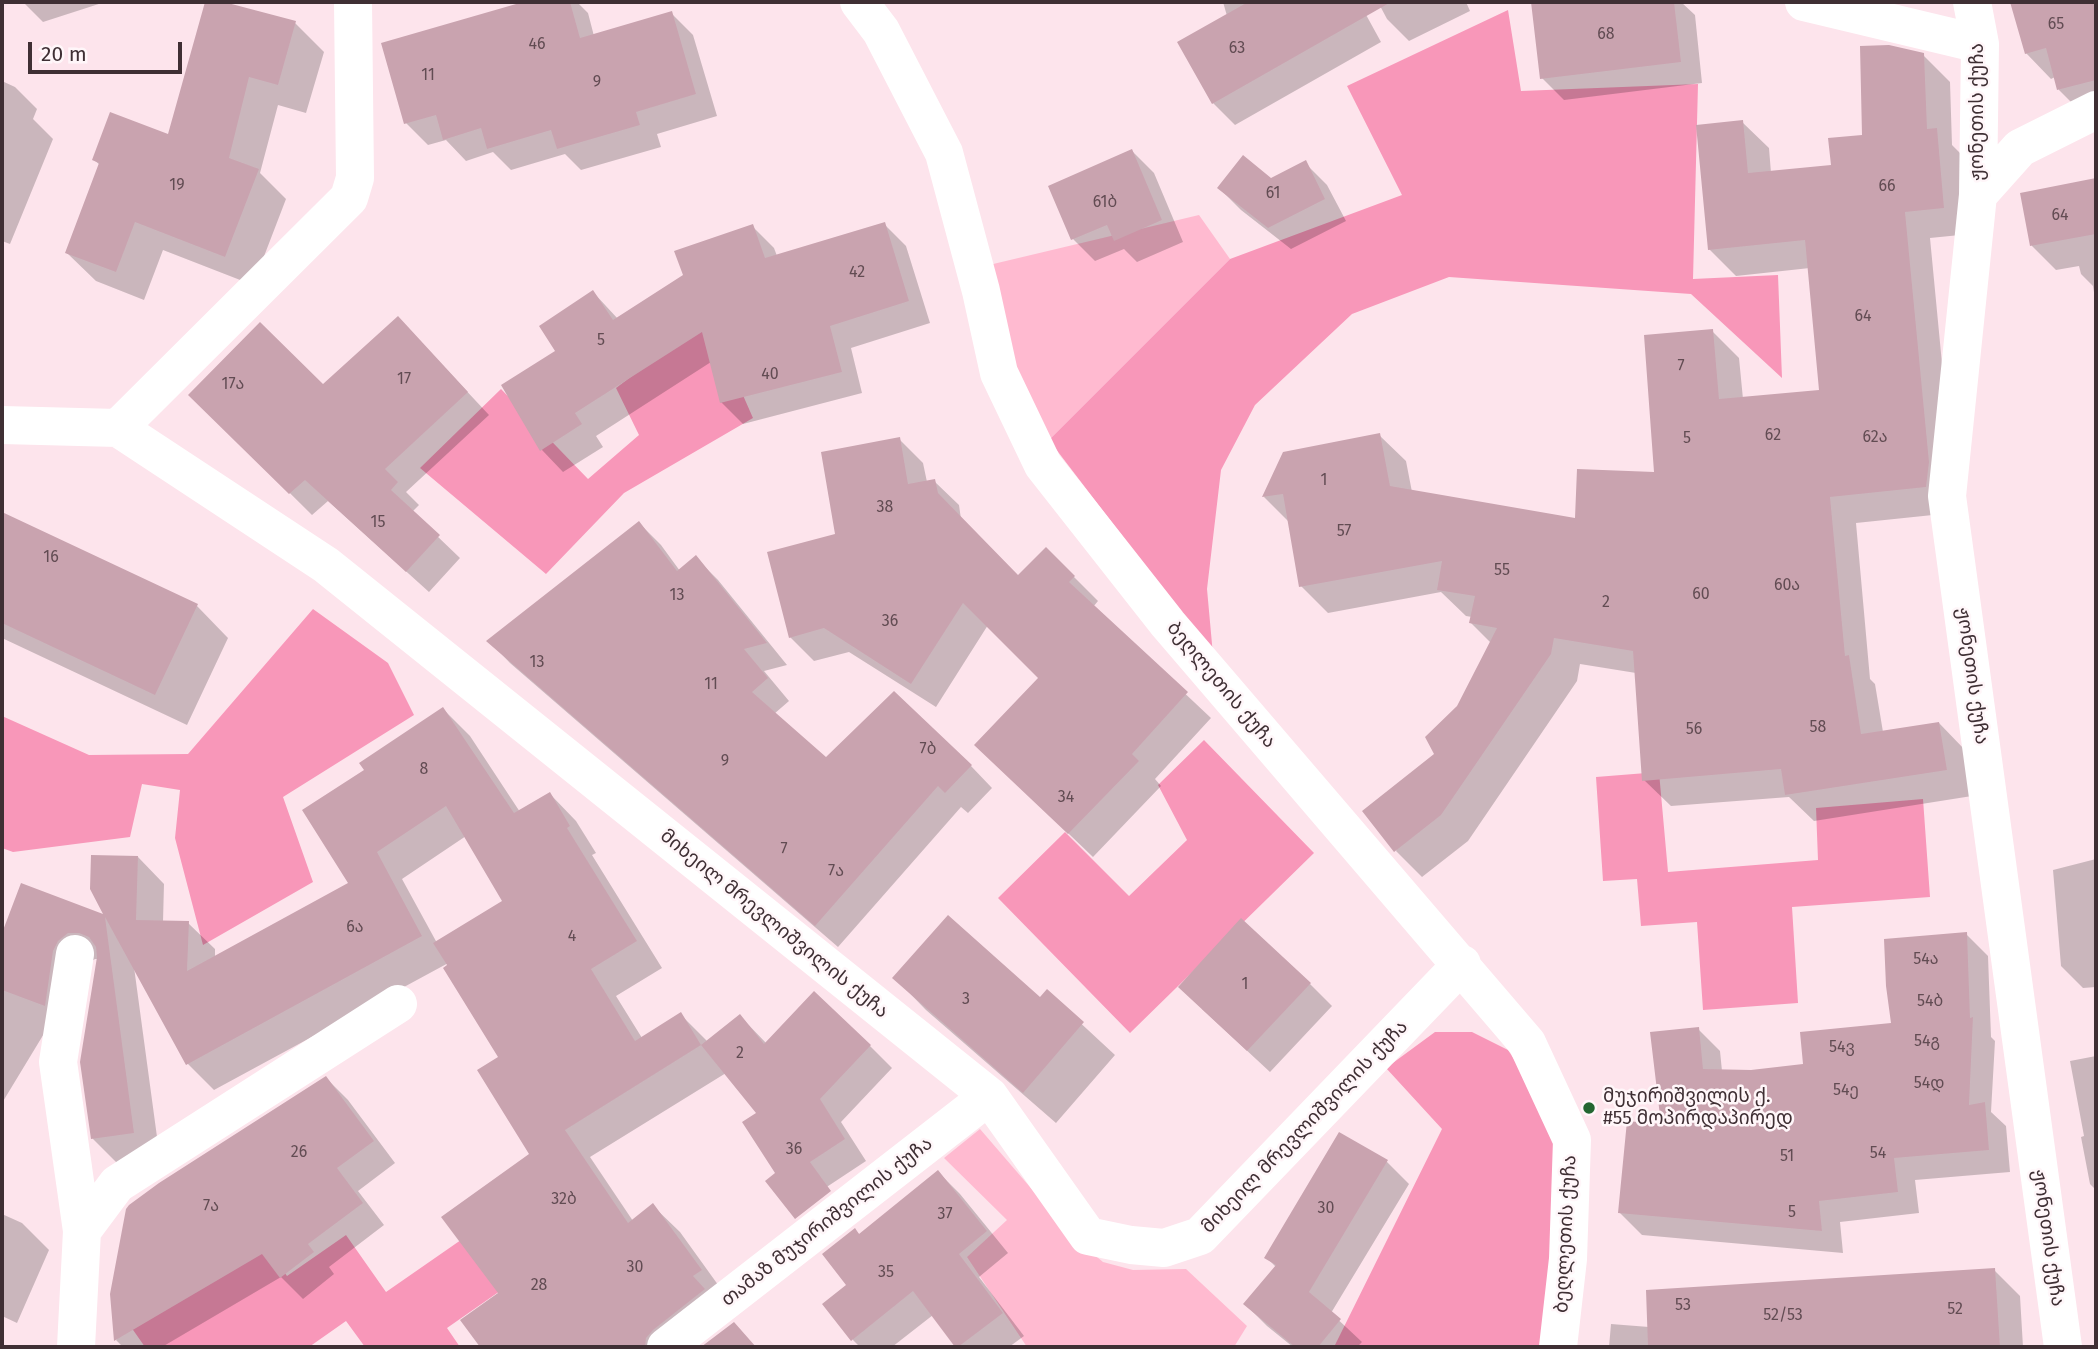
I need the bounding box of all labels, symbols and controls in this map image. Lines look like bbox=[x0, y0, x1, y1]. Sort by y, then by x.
house number: 65 bbox=[2048, 15, 2064, 35]
house number: 68 bbox=[1597, 25, 1615, 45]
scale bar bbox=[32, 28, 186, 72]
house number: 46 bbox=[528, 35, 546, 55]
house number: 63 bbox=[1229, 39, 1245, 59]
text: 20 m bbox=[41, 41, 87, 67]
street label: ჟონეთის ქუჩა bbox=[1967, 43, 1989, 181]
house number: 11 bbox=[421, 66, 435, 86]
house number: 9 bbox=[593, 73, 601, 93]
house number: 19 bbox=[169, 176, 185, 196]
house number: 66 bbox=[1878, 177, 1896, 197]
house number: 61 bbox=[1266, 184, 1280, 204]
house number: 61ბ bbox=[1093, 193, 1117, 213]
house number: 64 bbox=[2051, 206, 2069, 226]
house number: 42 bbox=[849, 263, 865, 283]
house number: 64 bbox=[1854, 307, 1872, 327]
house number: 5 bbox=[597, 331, 605, 351]
house number: 7 bbox=[1677, 357, 1685, 377]
house number: 40 bbox=[761, 365, 779, 385]
house number: 17 bbox=[397, 370, 411, 390]
house number: 17ა bbox=[222, 375, 244, 395]
house number: 62 bbox=[1765, 426, 1781, 446]
house number: 62ა bbox=[1862, 428, 1888, 448]
house number: 5 bbox=[1683, 429, 1691, 449]
house number: 1 bbox=[1321, 471, 1327, 491]
house number: 38 bbox=[877, 498, 893, 518]
house number: 15 bbox=[371, 513, 385, 533]
house number: 57 bbox=[1337, 522, 1351, 542]
house number: 16 bbox=[43, 548, 59, 568]
house number: 55 bbox=[1494, 561, 1510, 581]
house number: 60ა bbox=[1774, 576, 1800, 596]
house number: 60 bbox=[1692, 585, 1710, 605]
house number: 13 bbox=[670, 586, 684, 606]
house number: 2 bbox=[1602, 593, 1610, 613]
street label: ჟონეთის ქუჩა bbox=[1951, 606, 1993, 746]
house number: 36 bbox=[882, 612, 898, 632]
street label: ბეღლეთის ქუჩა bbox=[1161, 617, 1281, 753]
house number: 13 bbox=[530, 653, 544, 673]
house number: 11 bbox=[704, 675, 718, 695]
house number: 58 bbox=[1810, 718, 1826, 738]
house number: 56 bbox=[1686, 720, 1702, 740]
house number: 7ბ bbox=[920, 740, 936, 760]
house number: 9 bbox=[721, 752, 729, 772]
house number: 8 bbox=[420, 760, 428, 780]
house number: 34 bbox=[1058, 788, 1074, 808]
street label: მიხეილ მრევლიშვილის ქუჩა bbox=[655, 825, 893, 1023]
house number: 7 bbox=[780, 840, 788, 860]
house number: 7ა bbox=[828, 862, 844, 882]
house number: 6ა bbox=[346, 918, 364, 938]
house number: 4 bbox=[568, 927, 576, 947]
house number: 54ა bbox=[1913, 950, 1939, 970]
house number: 1 bbox=[1242, 975, 1248, 995]
house number: 3 bbox=[962, 990, 970, 1010]
house number: 54ბ bbox=[1917, 992, 1943, 1012]
street label: მიხეილ მრევლიშვილის ქუჩა bbox=[1197, 1016, 1413, 1238]
house number: 54გ bbox=[1914, 1032, 1940, 1052]
house number: 54ვ bbox=[1829, 1038, 1855, 1058]
house number: 2 bbox=[736, 1044, 744, 1064]
house number: 54დ bbox=[1914, 1074, 1944, 1094]
house number: 54ე bbox=[1833, 1081, 1859, 1101]
place label: მუჯირიშვილის ქ. #55 მოპირდაპირედ bbox=[1603, 1086, 1793, 1130]
marker: მუჯირიშვილის ქ. #55 მოპირდაპირედ bbox=[1581, 1100, 1597, 1116]
street label: თამაზ მუჯირიშვილის ქუჩა bbox=[717, 1132, 937, 1312]
house number: 36 bbox=[786, 1140, 802, 1160]
house number: 26 bbox=[291, 1143, 307, 1163]
house number: 54 bbox=[1870, 1144, 1886, 1164]
house number: 51 bbox=[1780, 1147, 1794, 1167]
street label: ბეღლეთის ქუჩა bbox=[1550, 1155, 1582, 1313]
street label: ჟონეთის ქუჩა bbox=[2027, 1168, 2069, 1308]
house number: 32ბ bbox=[551, 1190, 577, 1210]
house number: 7ა bbox=[203, 1197, 219, 1217]
house number: 30 bbox=[1318, 1199, 1334, 1219]
house number: 5 bbox=[1788, 1203, 1796, 1223]
house number: 37 bbox=[937, 1205, 953, 1225]
house number: 30 bbox=[627, 1258, 643, 1278]
house number: 35 bbox=[878, 1263, 894, 1283]
house number: 28 bbox=[531, 1276, 547, 1296]
house number: 53 bbox=[1675, 1296, 1691, 1316]
house number: 52 bbox=[1947, 1300, 1963, 1320]
house number: 52/53 bbox=[1763, 1306, 1803, 1326]

